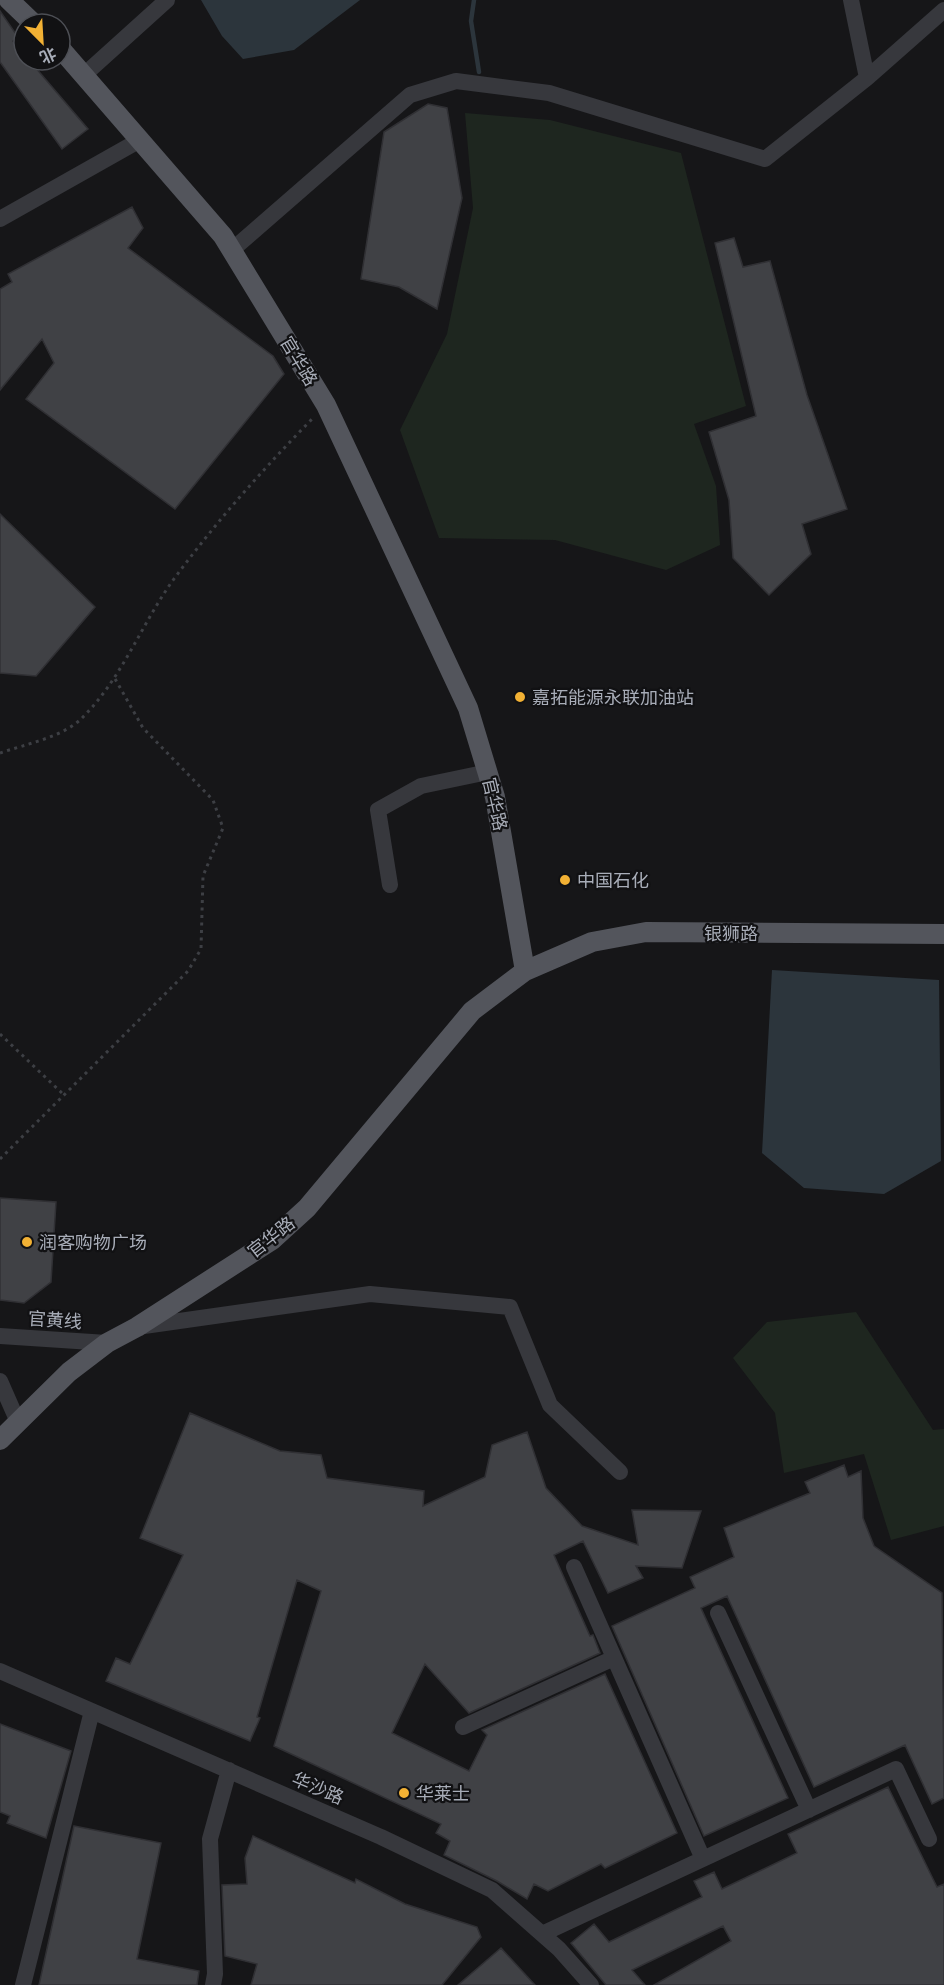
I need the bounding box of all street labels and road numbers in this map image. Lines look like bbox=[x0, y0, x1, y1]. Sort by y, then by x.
street label: 官华路 bbox=[275, 332, 323, 390]
street label: 官华路 bbox=[478, 775, 512, 833]
street label: 银狮路 bbox=[704, 922, 758, 945]
street label: 官华路 bbox=[243, 1211, 299, 1263]
street label: 官黄线 bbox=[27, 1307, 83, 1333]
street label: 华沙路 bbox=[289, 1767, 347, 1809]

